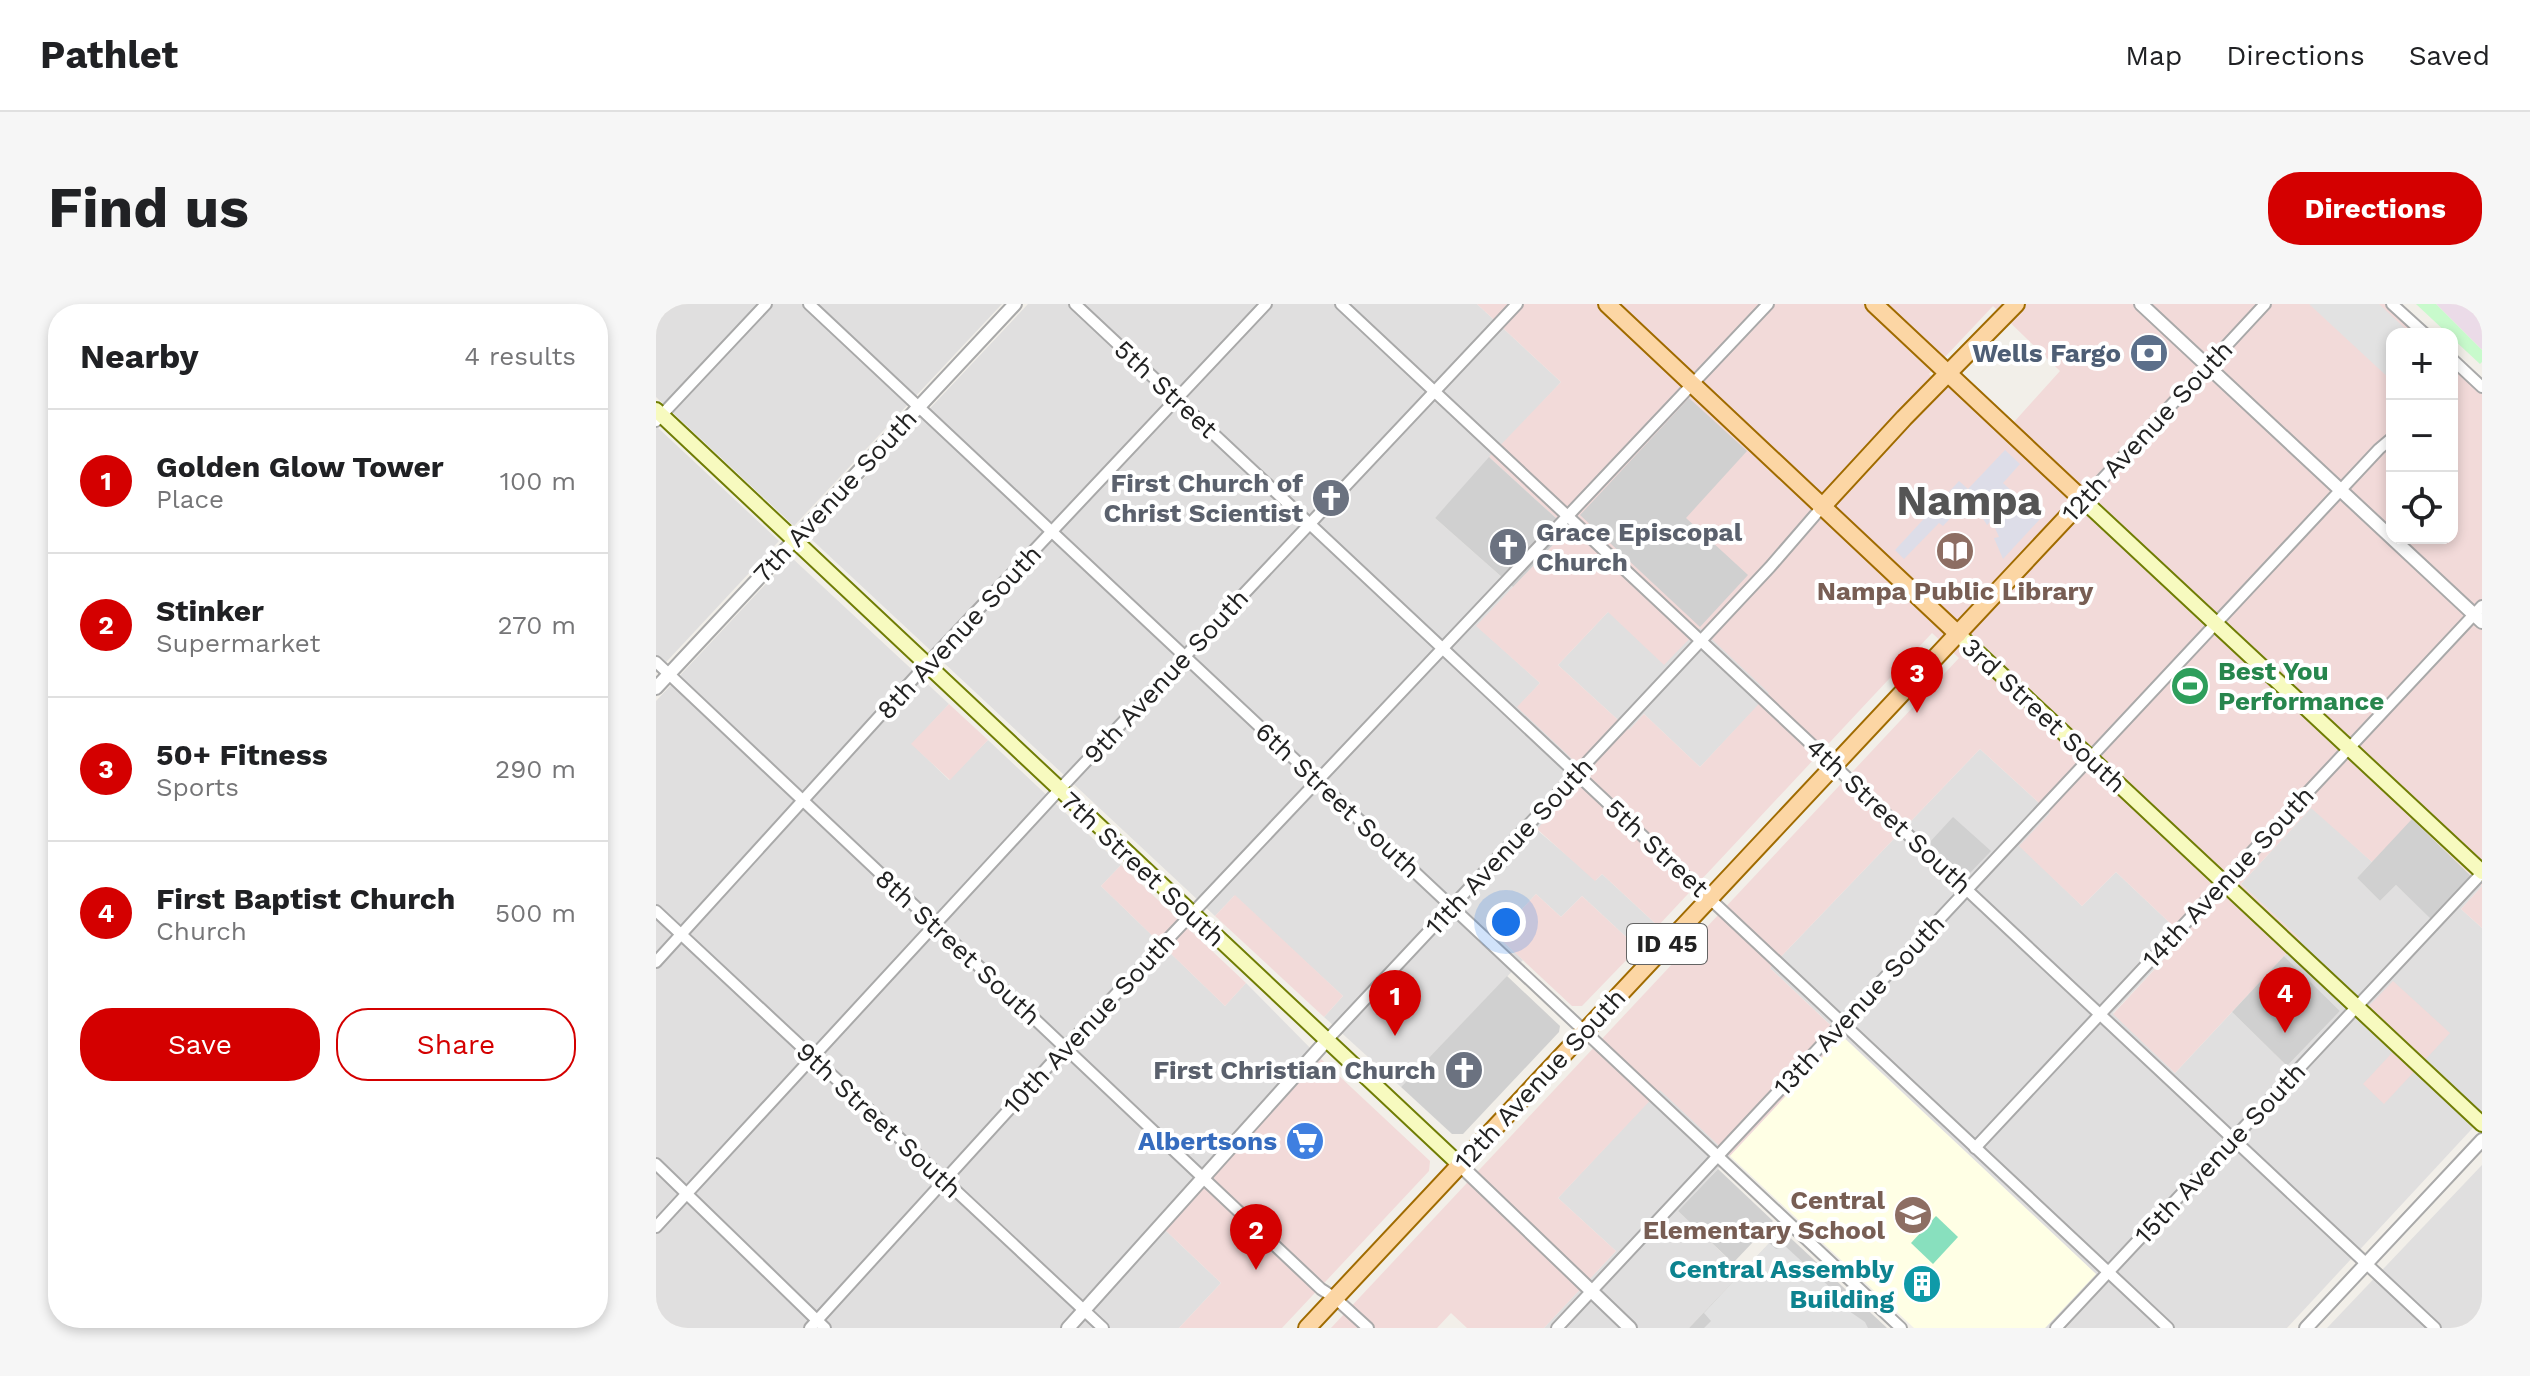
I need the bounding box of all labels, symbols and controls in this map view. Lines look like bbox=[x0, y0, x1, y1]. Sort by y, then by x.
text: Pathlet bbox=[40, 33, 178, 77]
text: Map bbox=[2125, 39, 2182, 72]
text: Directions bbox=[2226, 39, 2365, 72]
text: Saved bbox=[2409, 39, 2490, 72]
button: Directions bbox=[2268, 172, 2482, 245]
text: Find us bbox=[48, 175, 249, 241]
map controls bbox=[2386, 328, 2458, 544]
button: + bbox=[2386, 328, 2458, 400]
bank icon: Wells Fargo bbox=[2128, 332, 2170, 374]
street label: 5th Street bbox=[1109, 334, 1224, 444]
street label: 12th Avenue South bbox=[2055, 334, 2239, 528]
text: Nearby bbox=[80, 336, 199, 376]
place label: Wells Fargo bbox=[1972, 338, 2121, 368]
text: 4 results bbox=[464, 341, 576, 371]
button: − bbox=[2386, 400, 2458, 472]
street label: 7th Avenue South bbox=[747, 403, 923, 589]
text: Golden Glow Tower bbox=[156, 449, 444, 484]
text: 1 bbox=[100, 466, 112, 496]
text: 100 m bbox=[500, 466, 576, 496]
place label: First Church of Christ Scientist bbox=[1103, 468, 1304, 528]
button: locate bbox=[2386, 472, 2458, 544]
district label: Nampa bbox=[1896, 476, 2042, 525]
church icon: First Church of Christ Scientist bbox=[1310, 477, 1352, 519]
text: Place bbox=[156, 484, 224, 514]
place label: Grace Episcopal Church bbox=[1536, 517, 1743, 577]
church icon: Grace Episcopal Church bbox=[1487, 526, 1529, 568]
library icon: Nampa Public Library bbox=[1934, 530, 1976, 572]
street label: 8th Avenue South bbox=[871, 539, 1047, 725]
place label: Nampa Public Library bbox=[1817, 576, 2094, 606]
street label: 9th Avenue South bbox=[1078, 583, 1254, 769]
text: Stinker bbox=[156, 593, 264, 628]
text: 2 bbox=[98, 610, 114, 640]
text: 270 m bbox=[497, 610, 576, 640]
text: Supermarket bbox=[156, 628, 320, 658]
street label: 3rd Street South bbox=[1956, 631, 2132, 799]
pin: 3 bbox=[1891, 647, 1943, 713]
place label: Best You Performance bbox=[2218, 656, 2384, 716]
sports icon: Best You Performance bbox=[2169, 665, 2211, 707]
street label: 6th Street South bbox=[1249, 716, 1427, 884]
street label: 4th Street South bbox=[1800, 732, 1978, 900]
text: 50+ Fitness bbox=[156, 737, 328, 772]
street label: 11th Avenue South bbox=[1419, 751, 1599, 941]
text: 3 bbox=[98, 754, 114, 784]
text: 290 m bbox=[495, 754, 576, 784]
text: Sports bbox=[156, 772, 239, 802]
street label: 14th Avenue South bbox=[2136, 780, 2320, 974]
street label: 7th Street South bbox=[1055, 785, 1231, 953]
street label: 5th Street bbox=[1600, 793, 1715, 903]
street label: 8th Street South bbox=[869, 863, 1047, 1031]
text: First Baptist Church bbox=[156, 881, 455, 916]
text: 4 bbox=[98, 898, 114, 928]
text: 500 m bbox=[495, 898, 576, 928]
your location bbox=[1486, 902, 1526, 942]
street label: 13th Avenue South bbox=[1767, 908, 1951, 1102]
text: Church bbox=[156, 916, 247, 946]
road number: ID 45 bbox=[1627, 924, 1707, 964]
street label: 10th Avenue South bbox=[997, 926, 1181, 1120]
pin: 4 bbox=[2259, 967, 2311, 1033]
pin: 1 bbox=[1369, 970, 1421, 1036]
street label: 12th Avenue South bbox=[1448, 982, 1632, 1176]
button: Save bbox=[80, 1008, 320, 1081]
button: Share bbox=[336, 1008, 576, 1081]
street label: 9th Street South bbox=[790, 1036, 968, 1204]
church icon: First Christian Church bbox=[1443, 1049, 1485, 1091]
place label: First Christian Church bbox=[1153, 1055, 1436, 1085]
street label: 15th Avenue South bbox=[2128, 1056, 2312, 1250]
supermarket icon: Albertsons bbox=[1284, 1120, 1326, 1162]
place label: Albertsons bbox=[1138, 1126, 1277, 1156]
place label: Central Elementary School bbox=[1643, 1185, 1885, 1245]
school or university icon: Central Elementary School bbox=[1892, 1194, 1934, 1236]
pin: 2 bbox=[1230, 1204, 1282, 1270]
place label: Central Assembly Building bbox=[1669, 1254, 1894, 1314]
building icon: Central Assembly Building bbox=[1901, 1263, 1943, 1305]

